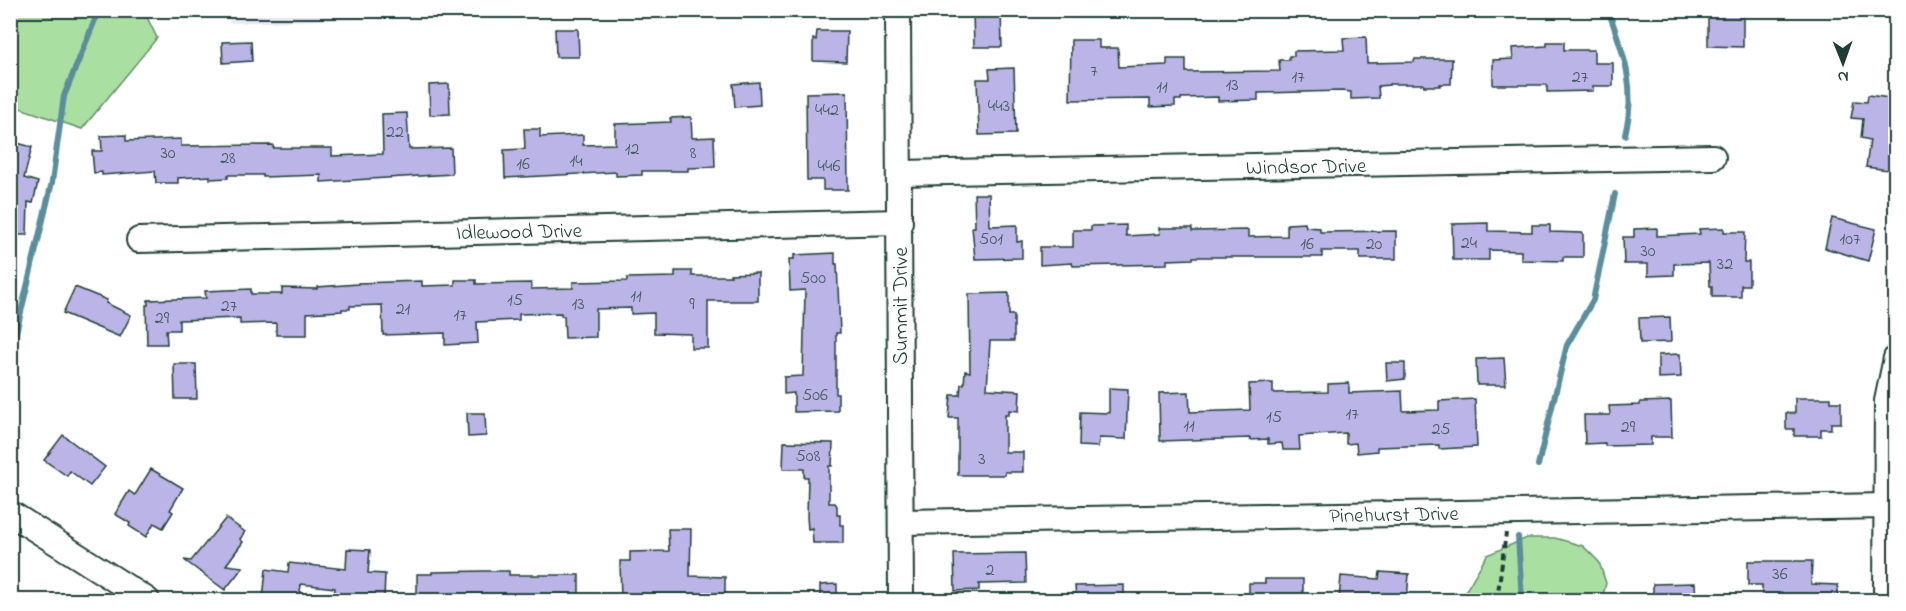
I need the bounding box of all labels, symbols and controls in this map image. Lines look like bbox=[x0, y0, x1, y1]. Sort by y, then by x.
north arrow bbox=[1813, 33, 1873, 93]
house number: 7 bbox=[1090, 59, 1098, 85]
text: N bbox=[1837, 64, 1849, 88]
house number: 17 bbox=[1291, 65, 1305, 91]
house number: 27 bbox=[1572, 65, 1589, 91]
house number: 13 bbox=[1225, 73, 1239, 99]
house number: 11 bbox=[1156, 75, 1168, 101]
house number: 443 bbox=[988, 94, 1010, 120]
house number: 442 bbox=[815, 98, 839, 124]
house number: 22 bbox=[386, 120, 404, 146]
house number: 12 bbox=[625, 137, 639, 163]
house number: 30 bbox=[160, 141, 176, 167]
house number: 8 bbox=[690, 141, 697, 167]
house number: 28 bbox=[220, 146, 236, 172]
house number: 14 bbox=[569, 149, 583, 175]
house number: 16 bbox=[516, 152, 530, 178]
street label: Windsor Drive bbox=[1246, 152, 1367, 184]
house number: 446 bbox=[818, 154, 840, 180]
street label: Idlewood Drive bbox=[456, 217, 583, 249]
house number: 501 bbox=[979, 227, 1003, 253]
house number: 107 bbox=[1840, 227, 1861, 253]
house number: 24 bbox=[1461, 231, 1478, 257]
house number: 16 bbox=[1300, 232, 1314, 258]
house number: 20 bbox=[1366, 232, 1383, 258]
house number: 30 bbox=[1640, 239, 1656, 265]
street label: Summit Drive bbox=[887, 246, 917, 365]
house number: 32 bbox=[1717, 252, 1733, 278]
house number: 500 bbox=[800, 266, 826, 292]
house number: 11 bbox=[630, 284, 642, 310]
house number: 15 bbox=[507, 288, 523, 314]
house number: 13 bbox=[571, 292, 585, 318]
house number: 9 bbox=[689, 292, 695, 318]
house number: 27 bbox=[221, 294, 238, 320]
house number: 21 bbox=[396, 297, 411, 323]
house number: 17 bbox=[453, 303, 467, 329]
house number: 29 bbox=[155, 306, 170, 332]
house number: 506 bbox=[802, 383, 828, 409]
house number: 17 bbox=[1345, 402, 1359, 428]
house number: 15 bbox=[1266, 405, 1282, 431]
house number: 11 bbox=[1183, 414, 1195, 440]
house number: 29 bbox=[1621, 415, 1636, 441]
house number: 25 bbox=[1431, 417, 1451, 443]
house number: 508 bbox=[796, 444, 821, 470]
house number: 3 bbox=[978, 447, 986, 473]
street label: Pinehurst Drive bbox=[1329, 500, 1460, 532]
house number: 2 bbox=[986, 558, 995, 584]
house number: 36 bbox=[1772, 562, 1788, 588]

